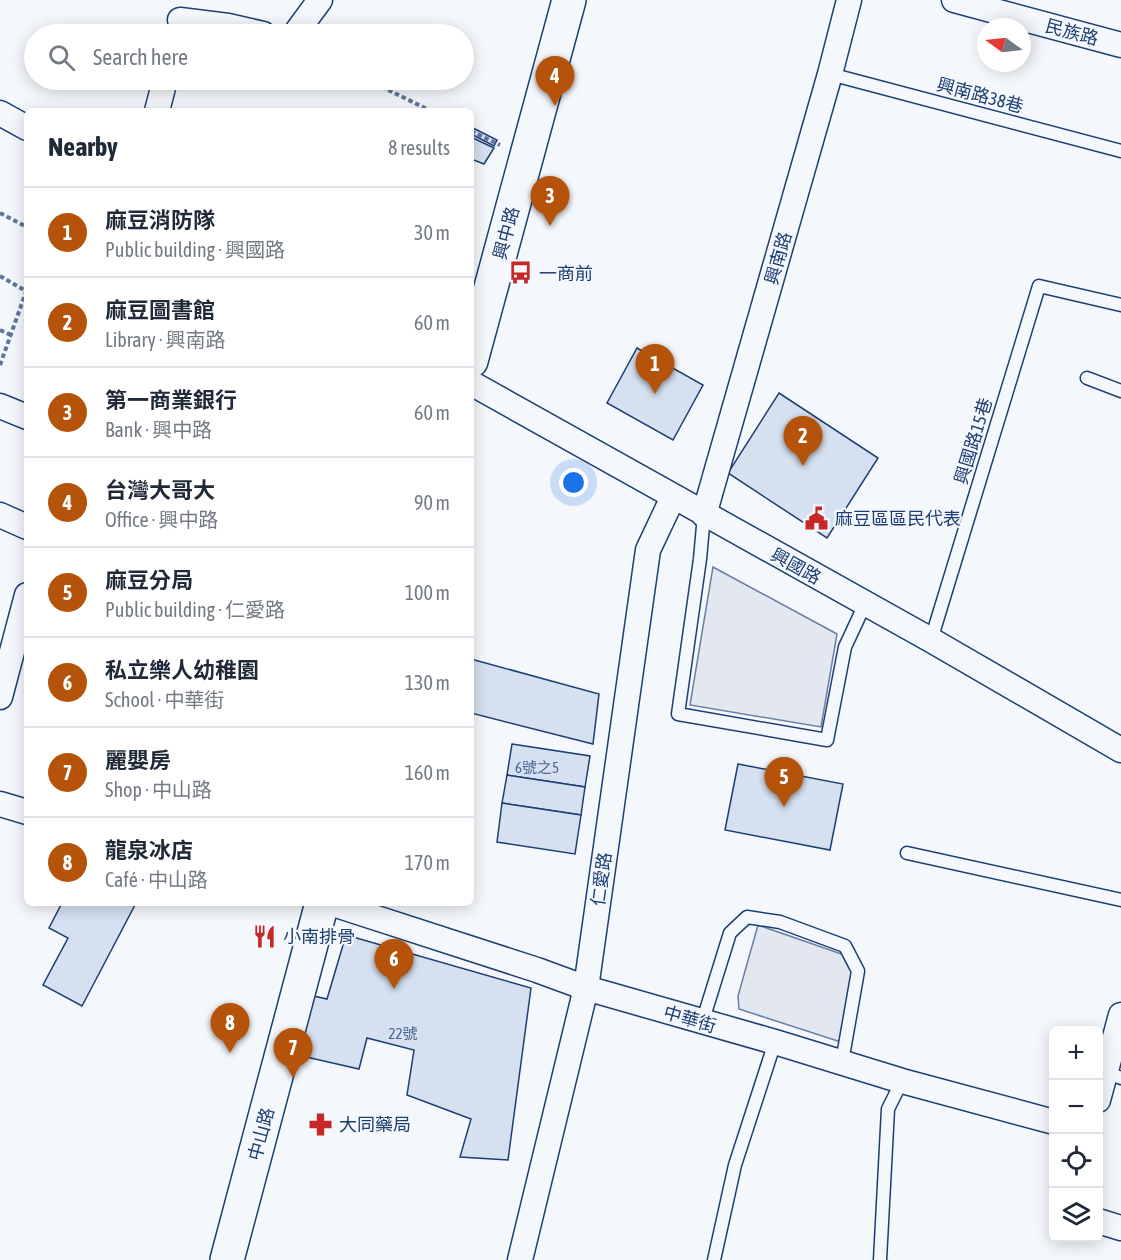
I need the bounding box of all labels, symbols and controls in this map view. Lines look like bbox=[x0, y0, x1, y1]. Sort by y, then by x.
street label: 民族路 bbox=[1043, 15, 1101, 49]
north arrow bbox=[977, 18, 1031, 72]
search box bbox=[24, 24, 474, 90]
icon: search bbox=[45, 41, 78, 74]
text: Search here bbox=[93, 44, 188, 70]
pin: 4 bbox=[536, 57, 574, 106]
street label: 興南路38巷 bbox=[934, 73, 1026, 117]
text: Nearby bbox=[48, 132, 118, 162]
text: 8 results bbox=[388, 136, 450, 159]
pin: 3 bbox=[530, 176, 570, 226]
street label: 興中路 bbox=[489, 204, 523, 262]
text: 麻豆消防隊 bbox=[105, 207, 215, 233]
text: 1 bbox=[63, 221, 72, 244]
text: 30 m bbox=[414, 221, 450, 244]
street label: 興南路 bbox=[760, 229, 796, 287]
text: Public building · 興國路 bbox=[105, 238, 285, 261]
bus stop icon: 一商前 bbox=[508, 260, 534, 286]
place label: 一商前 bbox=[539, 263, 593, 284]
text: 麻豆圖書館 bbox=[105, 297, 215, 323]
text: 2 bbox=[63, 311, 72, 334]
text: 60 m bbox=[414, 311, 450, 334]
text: Library · 興南路 bbox=[105, 328, 226, 351]
pin: 1 bbox=[636, 344, 674, 394]
text: 第一商業銀行 bbox=[105, 387, 237, 413]
street label: 興國路15巷 bbox=[950, 395, 996, 487]
text: 3 bbox=[63, 401, 72, 424]
text: 60 m bbox=[414, 401, 450, 424]
pin: 2 bbox=[784, 416, 822, 466]
text: Bank · 興中路 bbox=[105, 418, 212, 441]
your location bbox=[559, 468, 588, 497]
text: 台灣大哥大 bbox=[105, 477, 215, 503]
text: 4 bbox=[63, 491, 72, 514]
text: 90 m bbox=[414, 491, 450, 514]
public building icon: 麻豆區區民代表 bbox=[804, 505, 830, 531]
text: Office · 興中路 bbox=[105, 508, 218, 531]
place label: 麻豆區區民代表 bbox=[835, 508, 961, 529]
street label: 興國路 bbox=[767, 544, 825, 588]
text: 麻豆分局 bbox=[105, 567, 193, 593]
text: 5 bbox=[63, 581, 72, 604]
text: 100 m bbox=[405, 581, 450, 604]
text: Public building · 仁愛路 bbox=[105, 598, 285, 621]
text: 私立樂人幼稚園 bbox=[105, 657, 259, 683]
text: 6 bbox=[63, 671, 72, 694]
text: 130 m bbox=[405, 671, 450, 694]
text: School · 中華街 bbox=[105, 688, 224, 711]
text: 麗嬰房 bbox=[105, 747, 171, 773]
pin: 5 bbox=[764, 758, 804, 807]
house number: 6號之5 bbox=[515, 759, 559, 776]
text: 7 bbox=[63, 761, 72, 784]
text: 160 m bbox=[405, 761, 450, 784]
text: Shop · 中山路 bbox=[105, 778, 212, 801]
text: 龍泉冰店 bbox=[105, 837, 193, 863]
text: 8 bbox=[63, 851, 72, 874]
text: 170 m bbox=[405, 851, 450, 874]
street label: 仁愛路 bbox=[587, 851, 615, 907]
text: Café · 中山路 bbox=[105, 868, 208, 891]
restaurant icon: 小南排骨 bbox=[252, 923, 278, 949]
place label: 小南排骨 bbox=[283, 926, 355, 947]
pin: 6 bbox=[374, 940, 414, 989]
street label: 中華街 bbox=[661, 1001, 719, 1037]
pin: 8 bbox=[210, 1004, 250, 1053]
house number: 22號 bbox=[388, 1025, 418, 1042]
map controls bbox=[1049, 1026, 1103, 1242]
button: + bbox=[1049, 1026, 1103, 1080]
pin: 7 bbox=[274, 1028, 312, 1078]
button: − bbox=[1049, 1080, 1103, 1134]
street label: 中山路 bbox=[244, 1105, 278, 1163]
pharmacy icon: 大同藥局 bbox=[308, 1111, 334, 1137]
place label: 大同藥局 bbox=[339, 1114, 411, 1135]
button: locate bbox=[1049, 1134, 1103, 1188]
button: layers bbox=[1049, 1188, 1103, 1242]

